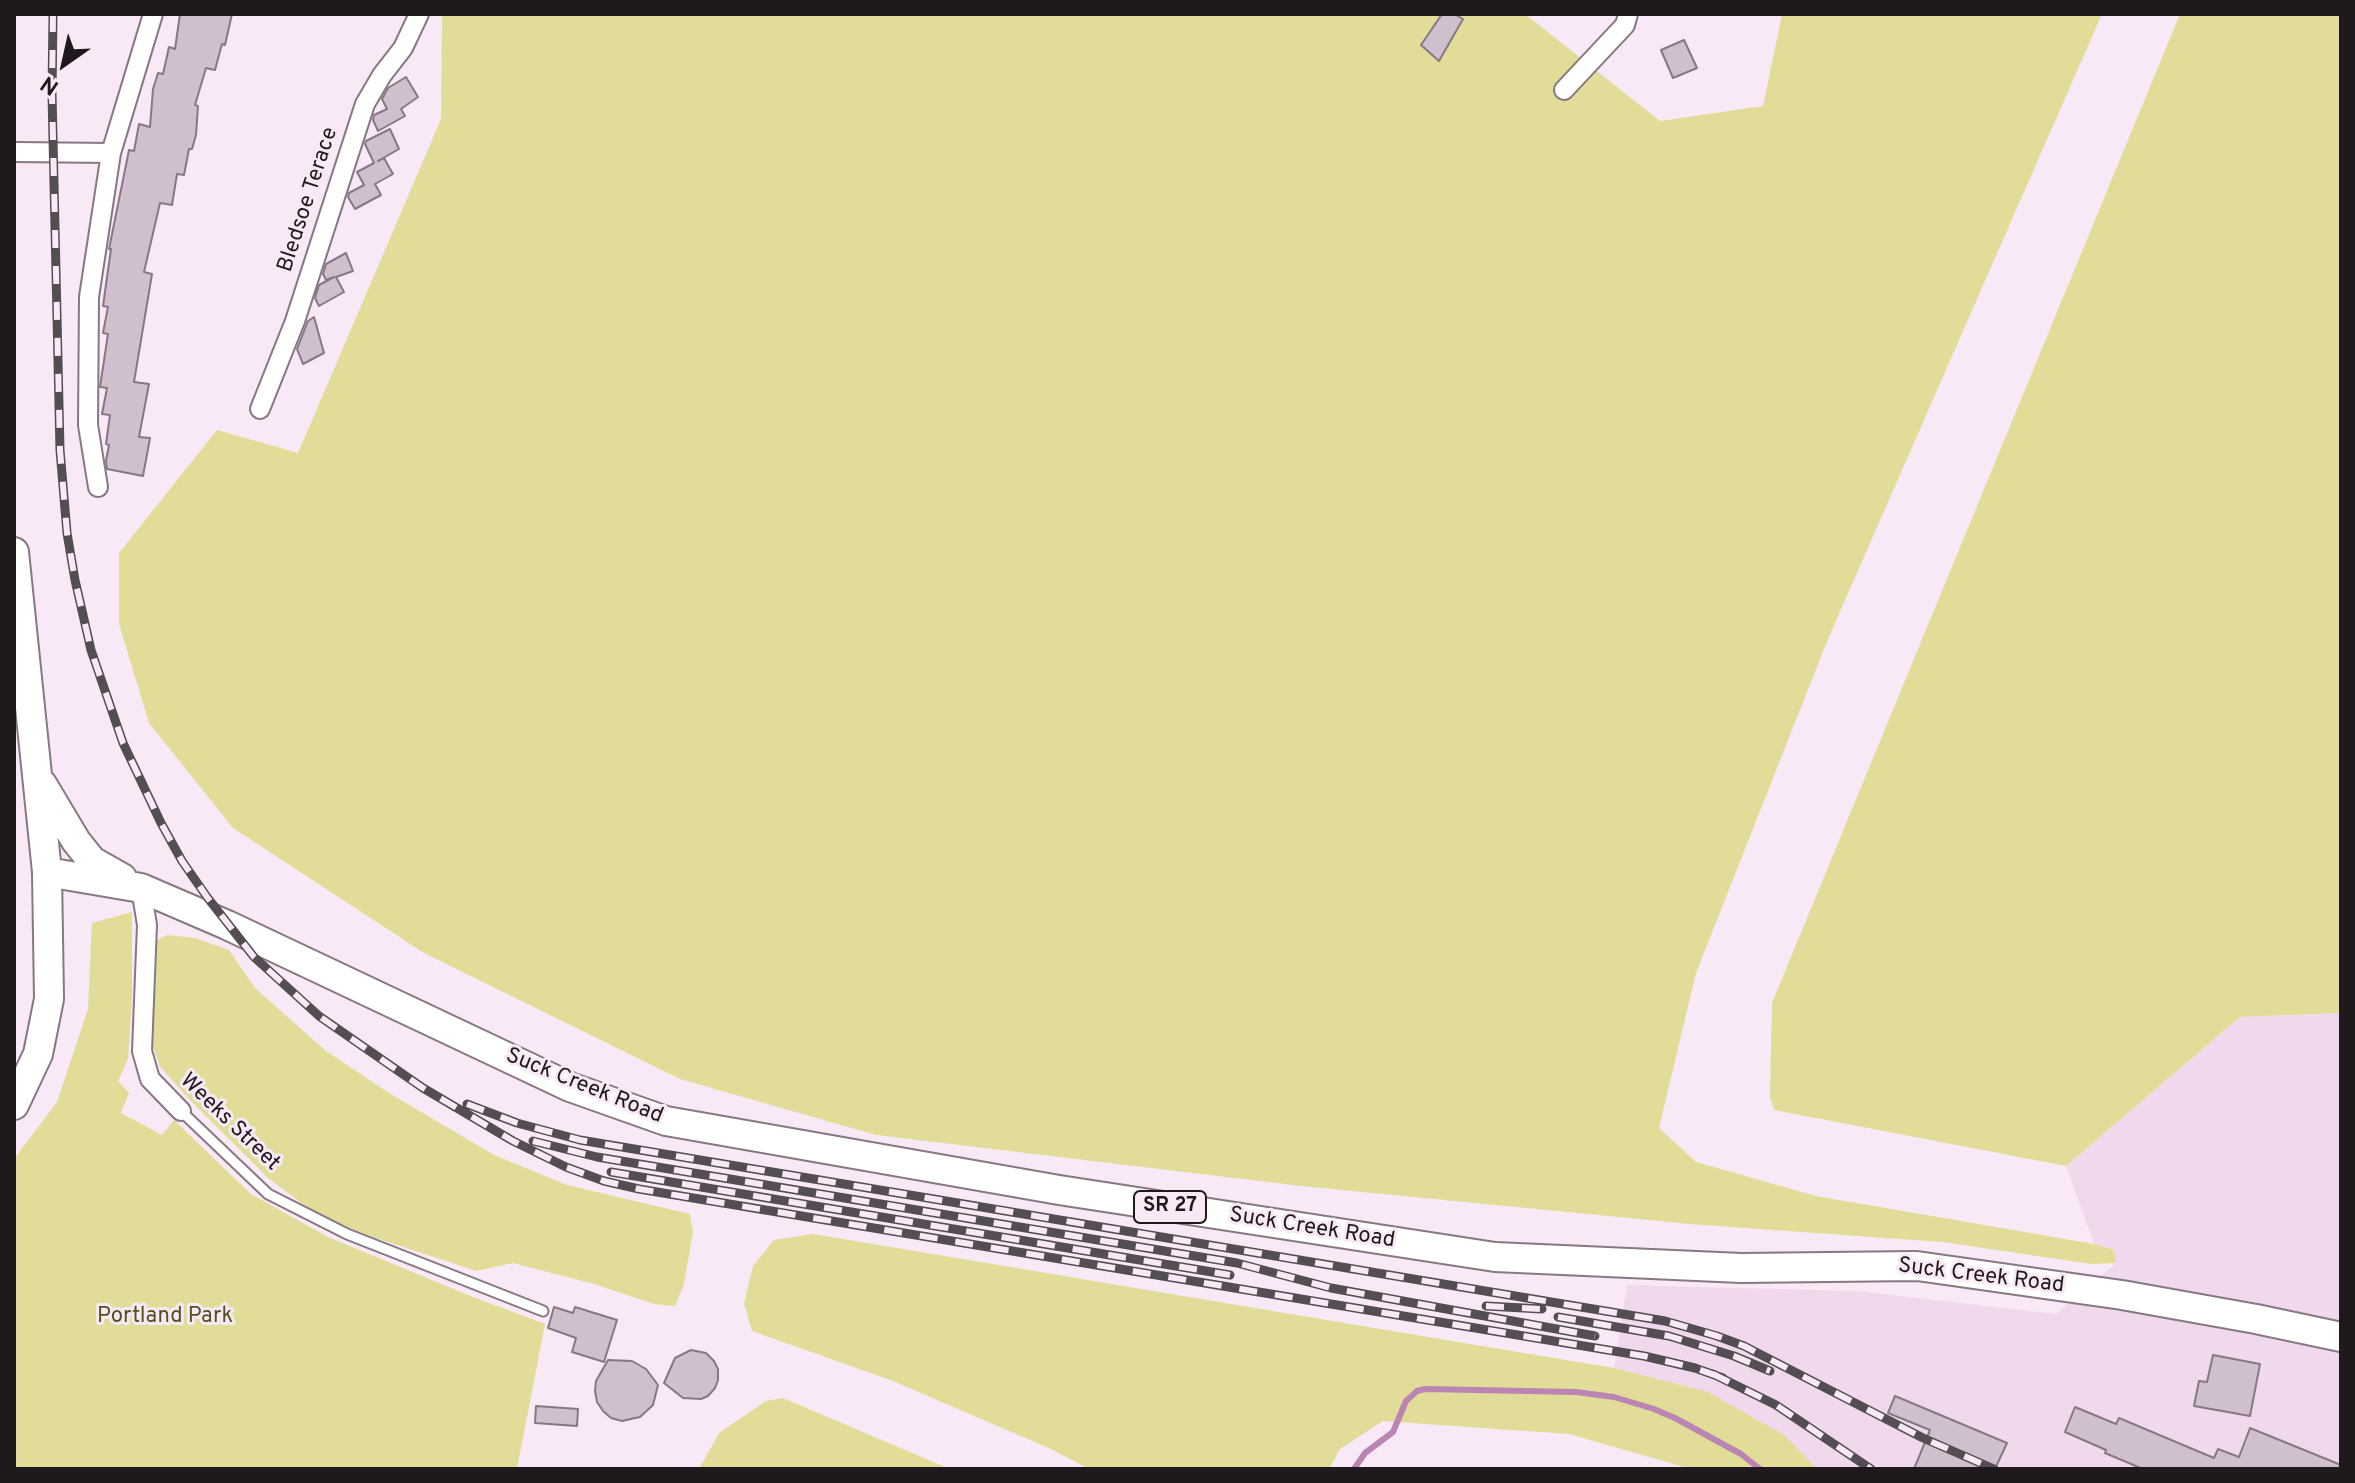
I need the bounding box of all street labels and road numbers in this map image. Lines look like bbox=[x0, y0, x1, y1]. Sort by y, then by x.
street label: Bledsoe Terace bbox=[273, 124, 345, 276]
street label: Suck Creek Road bbox=[501, 1043, 667, 1131]
street label: Weeks Street bbox=[173, 1069, 285, 1177]
road number: SR 27 bbox=[1134, 1191, 1206, 1223]
street label: Suck Creek Road bbox=[1227, 1203, 1397, 1255]
street label: Suck Creek Road bbox=[1896, 1254, 2066, 1300]

